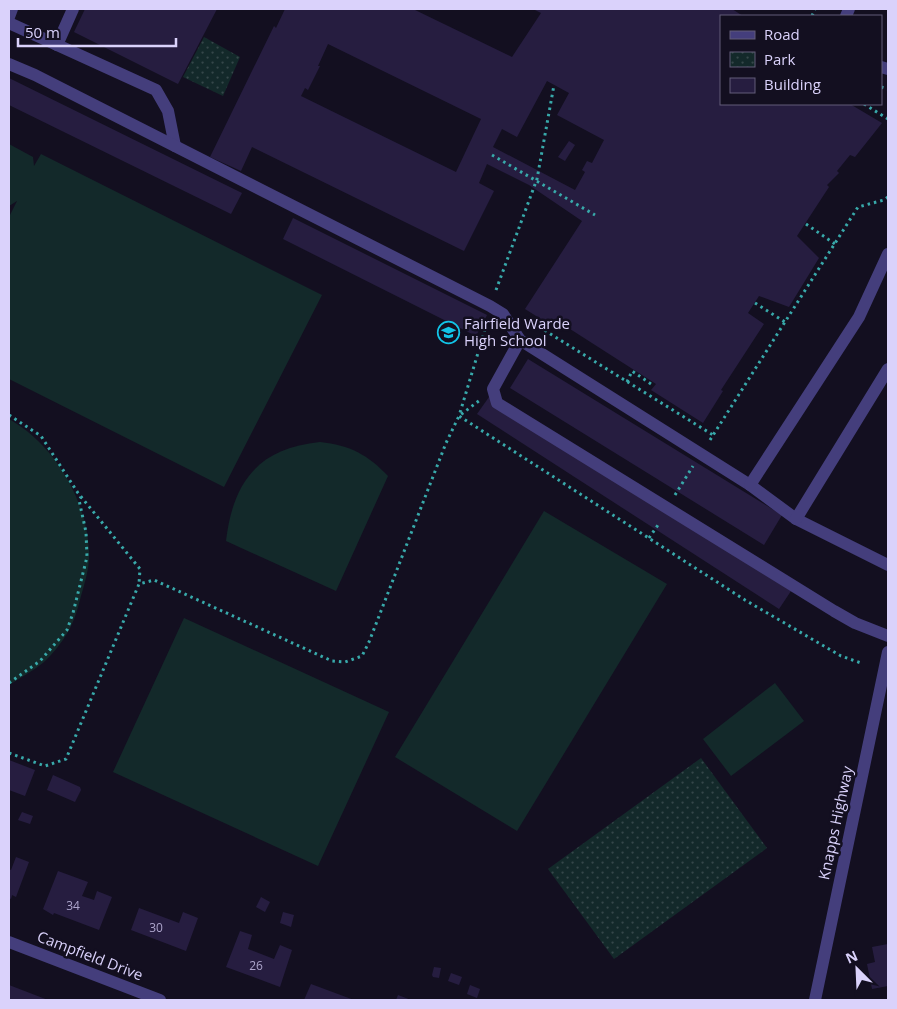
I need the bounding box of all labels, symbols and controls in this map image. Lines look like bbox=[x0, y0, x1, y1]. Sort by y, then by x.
scale bar bbox=[18, 15, 175, 47]
legend bbox=[720, 15, 882, 105]
text: 50 m bbox=[25, 22, 60, 42]
text: Road bbox=[764, 24, 800, 44]
text: Park bbox=[764, 49, 795, 69]
text: Building bbox=[764, 74, 821, 94]
place label: Fairfield Warde High School bbox=[464, 313, 570, 350]
school or university icon: Fairfield Warde High School bbox=[436, 321, 460, 345]
street label: Knapps Highway bbox=[813, 764, 857, 881]
house number: 34 bbox=[66, 897, 80, 914]
house number: 30 bbox=[149, 919, 163, 936]
street label: Campfield Drive bbox=[35, 926, 146, 984]
north arrow bbox=[832, 944, 882, 994]
text: N bbox=[842, 946, 861, 968]
house number: 26 bbox=[249, 957, 263, 974]

